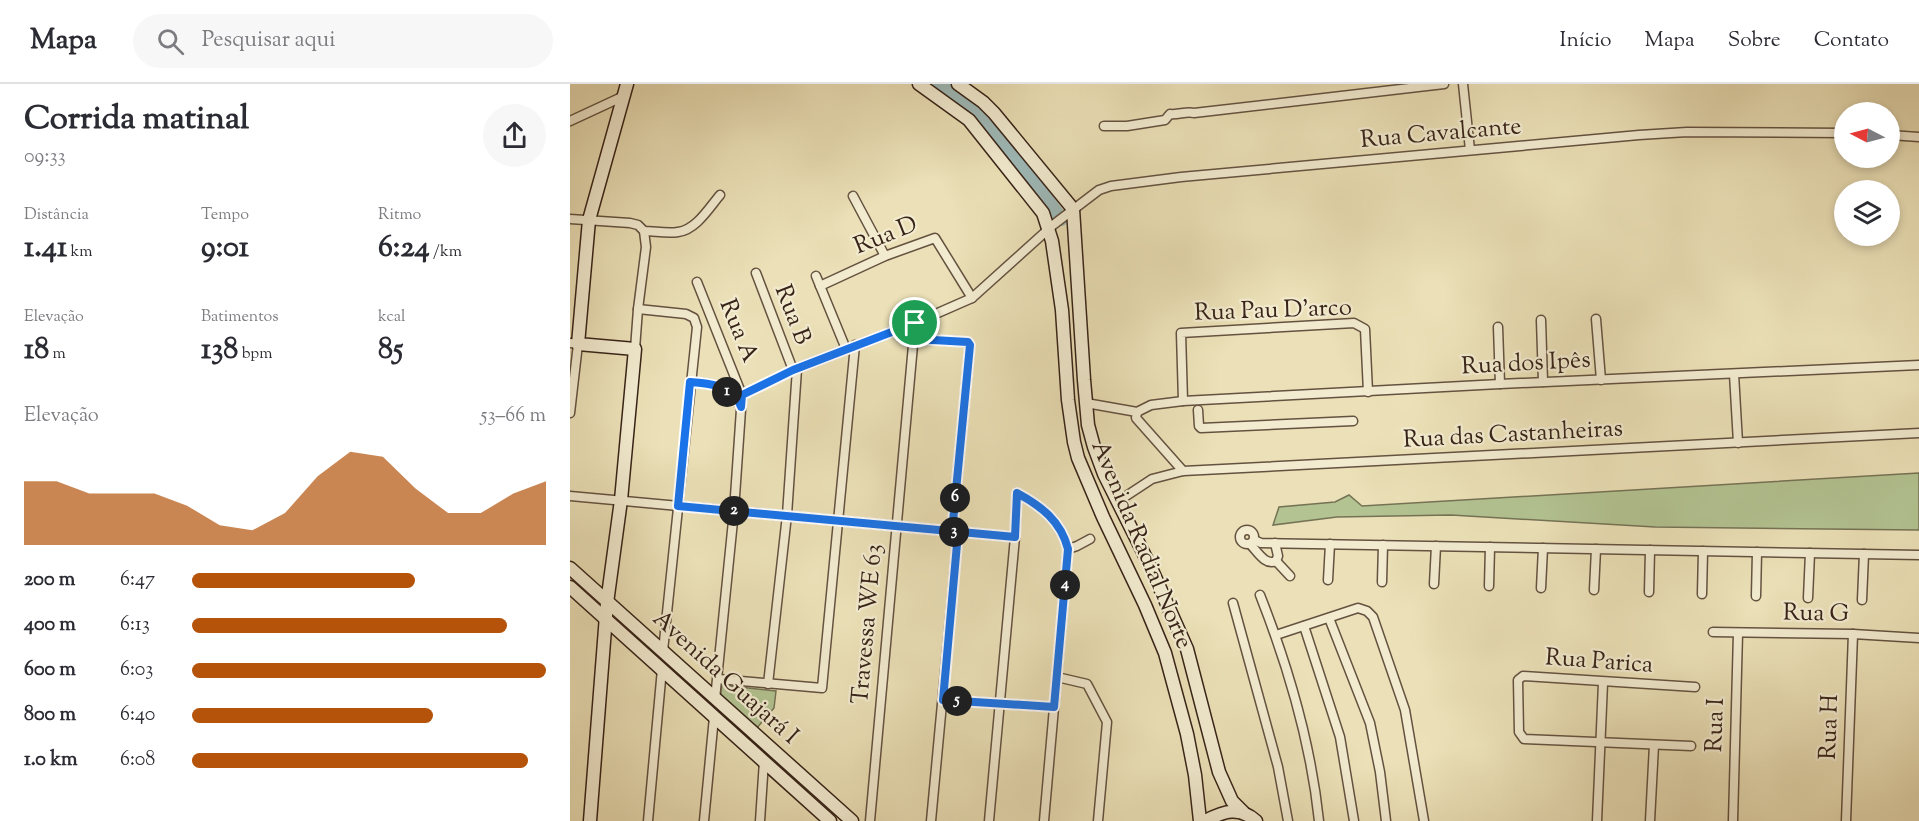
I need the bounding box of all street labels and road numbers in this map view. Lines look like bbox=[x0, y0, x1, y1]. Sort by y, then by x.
street label: Rua Cavalcante bbox=[1359, 110, 1523, 158]
street label: Rua D bbox=[849, 208, 923, 264]
street label: Rua B bbox=[765, 280, 819, 350]
street label: Rua Pau D'arco bbox=[1194, 291, 1352, 331]
street label: Rua A bbox=[710, 294, 766, 368]
street label: Rua dos Ipês bbox=[1461, 344, 1591, 384]
street label: Rua das Castanheiras bbox=[1402, 412, 1624, 458]
street label: Avenida Radial Norte bbox=[1082, 436, 1200, 654]
street label: Travessa WE 63 bbox=[844, 543, 892, 705]
street label: Rua G bbox=[1783, 596, 1849, 632]
street label: Avenida Guajará I bbox=[644, 603, 806, 753]
street label: Rua Parica bbox=[1544, 641, 1654, 683]
street label: Rua H bbox=[1812, 694, 1848, 760]
street label: Rua I bbox=[1698, 697, 1734, 753]

